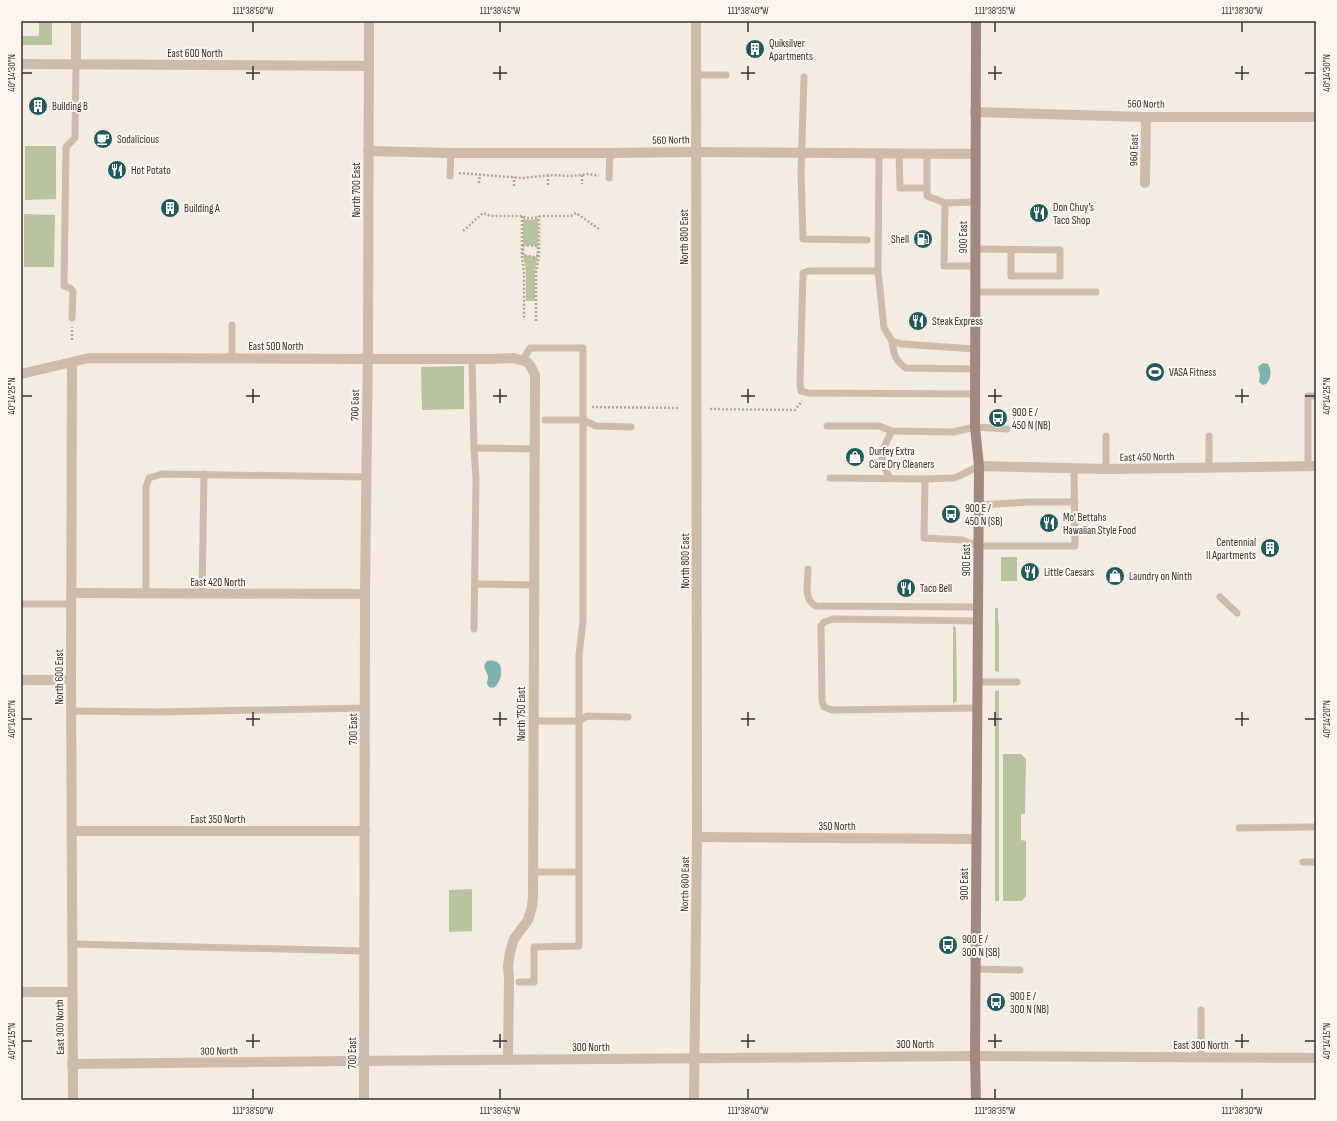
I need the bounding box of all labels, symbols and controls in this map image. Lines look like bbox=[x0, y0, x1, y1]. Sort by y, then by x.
text: 111°38'50"W bbox=[233, 5, 274, 17]
text: 111°38'45"W bbox=[480, 5, 521, 17]
text: 111°38'40"W bbox=[727, 5, 769, 17]
text: 111°38'35"W bbox=[975, 5, 1016, 17]
text: 111°38'30"W bbox=[1221, 5, 1263, 17]
place label: Quiksilver Apartments bbox=[768, 37, 813, 63]
building icon: Quiksilver Apartments bbox=[744, 38, 766, 60]
street label: East 600 North bbox=[167, 47, 223, 60]
text: 40°14'30"N bbox=[6, 54, 18, 92]
text: 40°14'30"N bbox=[1321, 54, 1333, 92]
building icon: Building B bbox=[27, 95, 49, 117]
street label: 560 North bbox=[1127, 97, 1165, 111]
place label: Building B bbox=[52, 100, 88, 113]
cafe icon: Sodalicious bbox=[92, 128, 114, 150]
place label: Sodalicious bbox=[117, 133, 159, 146]
street label: 560 North bbox=[652, 133, 690, 147]
street label: 960 East bbox=[1127, 133, 1141, 166]
restaurant icon: Hot Potato bbox=[106, 159, 128, 181]
street label: North 700 East bbox=[350, 162, 363, 218]
place label: Hot Potato bbox=[131, 164, 171, 177]
building icon: Building A bbox=[159, 197, 181, 219]
place label: Don Chuy’s Taco Shop bbox=[1053, 201, 1094, 227]
place label: Building A bbox=[184, 202, 220, 215]
restaurant icon: Don Chuy’s Taco Shop bbox=[1028, 202, 1050, 224]
street label: North 800 East bbox=[678, 209, 691, 265]
street label: 900 East bbox=[957, 220, 970, 253]
fuel station icon: Shell bbox=[912, 228, 934, 250]
place label: Shell bbox=[891, 233, 909, 246]
restaurant icon: Steak Express bbox=[907, 310, 929, 332]
place label: Steak Express bbox=[932, 315, 983, 328]
street label: East 500 North bbox=[248, 340, 304, 353]
sports icon: VASA Fitness bbox=[1144, 361, 1166, 383]
place label: VASA Fitness bbox=[1169, 366, 1216, 379]
text: 40°14'25"N bbox=[6, 377, 18, 415]
text: 40°14'25"N bbox=[1321, 377, 1333, 415]
street label: 700 East bbox=[348, 388, 362, 421]
place label: 900 E / 450 N (NB) bbox=[1012, 406, 1050, 432]
bus stop icon: 900 E / 450 N (NB) bbox=[987, 407, 1009, 429]
place label: Durfey Extra Care Dry Cleaners bbox=[869, 445, 934, 471]
shop icon: Durfey Extra Care Dry Cleaners bbox=[844, 446, 866, 468]
street label: East 450 North bbox=[1119, 450, 1175, 464]
place label: 900 E / 450 N (SB) bbox=[965, 502, 1002, 528]
bus stop icon: 900 E / 450 N (SB) bbox=[940, 503, 962, 525]
place label: Mo' Bettahs Hawaiian Style Food bbox=[1063, 511, 1137, 537]
restaurant icon: Mo' Bettahs Hawaiian Style Food bbox=[1038, 512, 1060, 534]
street label: North 800 East bbox=[679, 533, 692, 589]
place label: Centennial II Apartments bbox=[1206, 536, 1256, 562]
building icon: Centennial II Apartments bbox=[1259, 537, 1281, 559]
street label: 900 East bbox=[960, 543, 973, 576]
restaurant icon: Little Caesars bbox=[1019, 561, 1041, 583]
shop icon: Laundry on Ninth bbox=[1104, 565, 1126, 587]
place label: Little Caesars bbox=[1044, 566, 1094, 579]
place label: Laundry on Ninth bbox=[1129, 570, 1192, 583]
street label: East 420 North bbox=[190, 576, 246, 589]
restaurant icon: Taco Bell bbox=[895, 577, 917, 599]
place label: Taco Bell bbox=[920, 582, 952, 595]
street label: North 600 East bbox=[53, 649, 66, 705]
street label: North 750 East bbox=[515, 686, 528, 741]
text: 40°14'20"N bbox=[6, 700, 18, 738]
text: 40°14'20"N bbox=[1321, 700, 1333, 738]
street label: 700 East bbox=[347, 712, 360, 745]
street label: East 350 North bbox=[191, 813, 246, 826]
street label: 350 North bbox=[818, 820, 856, 833]
street label: North 800 East bbox=[678, 855, 692, 912]
street label: 900 East bbox=[958, 867, 971, 900]
place label: 900 E / 300 N (SB) bbox=[962, 933, 1000, 959]
bus stop icon: 900 E / 300 N (SB) bbox=[937, 934, 959, 956]
place label: 900 E / 300 N (NB) bbox=[1010, 990, 1049, 1016]
bus stop icon: 900 E / 300 N (NB) bbox=[985, 991, 1007, 1013]
street label: East 300 North bbox=[53, 999, 67, 1055]
text: 40°14'15"N bbox=[6, 1023, 18, 1059]
text: 40°14'15"N bbox=[1321, 1023, 1333, 1059]
street label: 700 East bbox=[346, 1036, 359, 1069]
street label: 300 North bbox=[896, 1038, 934, 1051]
street label: East 300 North bbox=[1173, 1039, 1229, 1052]
street label: 300 North bbox=[572, 1041, 610, 1054]
street label: 300 North bbox=[200, 1044, 238, 1058]
text: 111°38'50"W bbox=[233, 1105, 274, 1117]
text: 111°38'45"W bbox=[480, 1105, 521, 1117]
text: 111°38'40"W bbox=[727, 1105, 769, 1117]
text: 111°38'35"W bbox=[975, 1105, 1016, 1117]
text: 111°38'30"W bbox=[1221, 1105, 1263, 1117]

